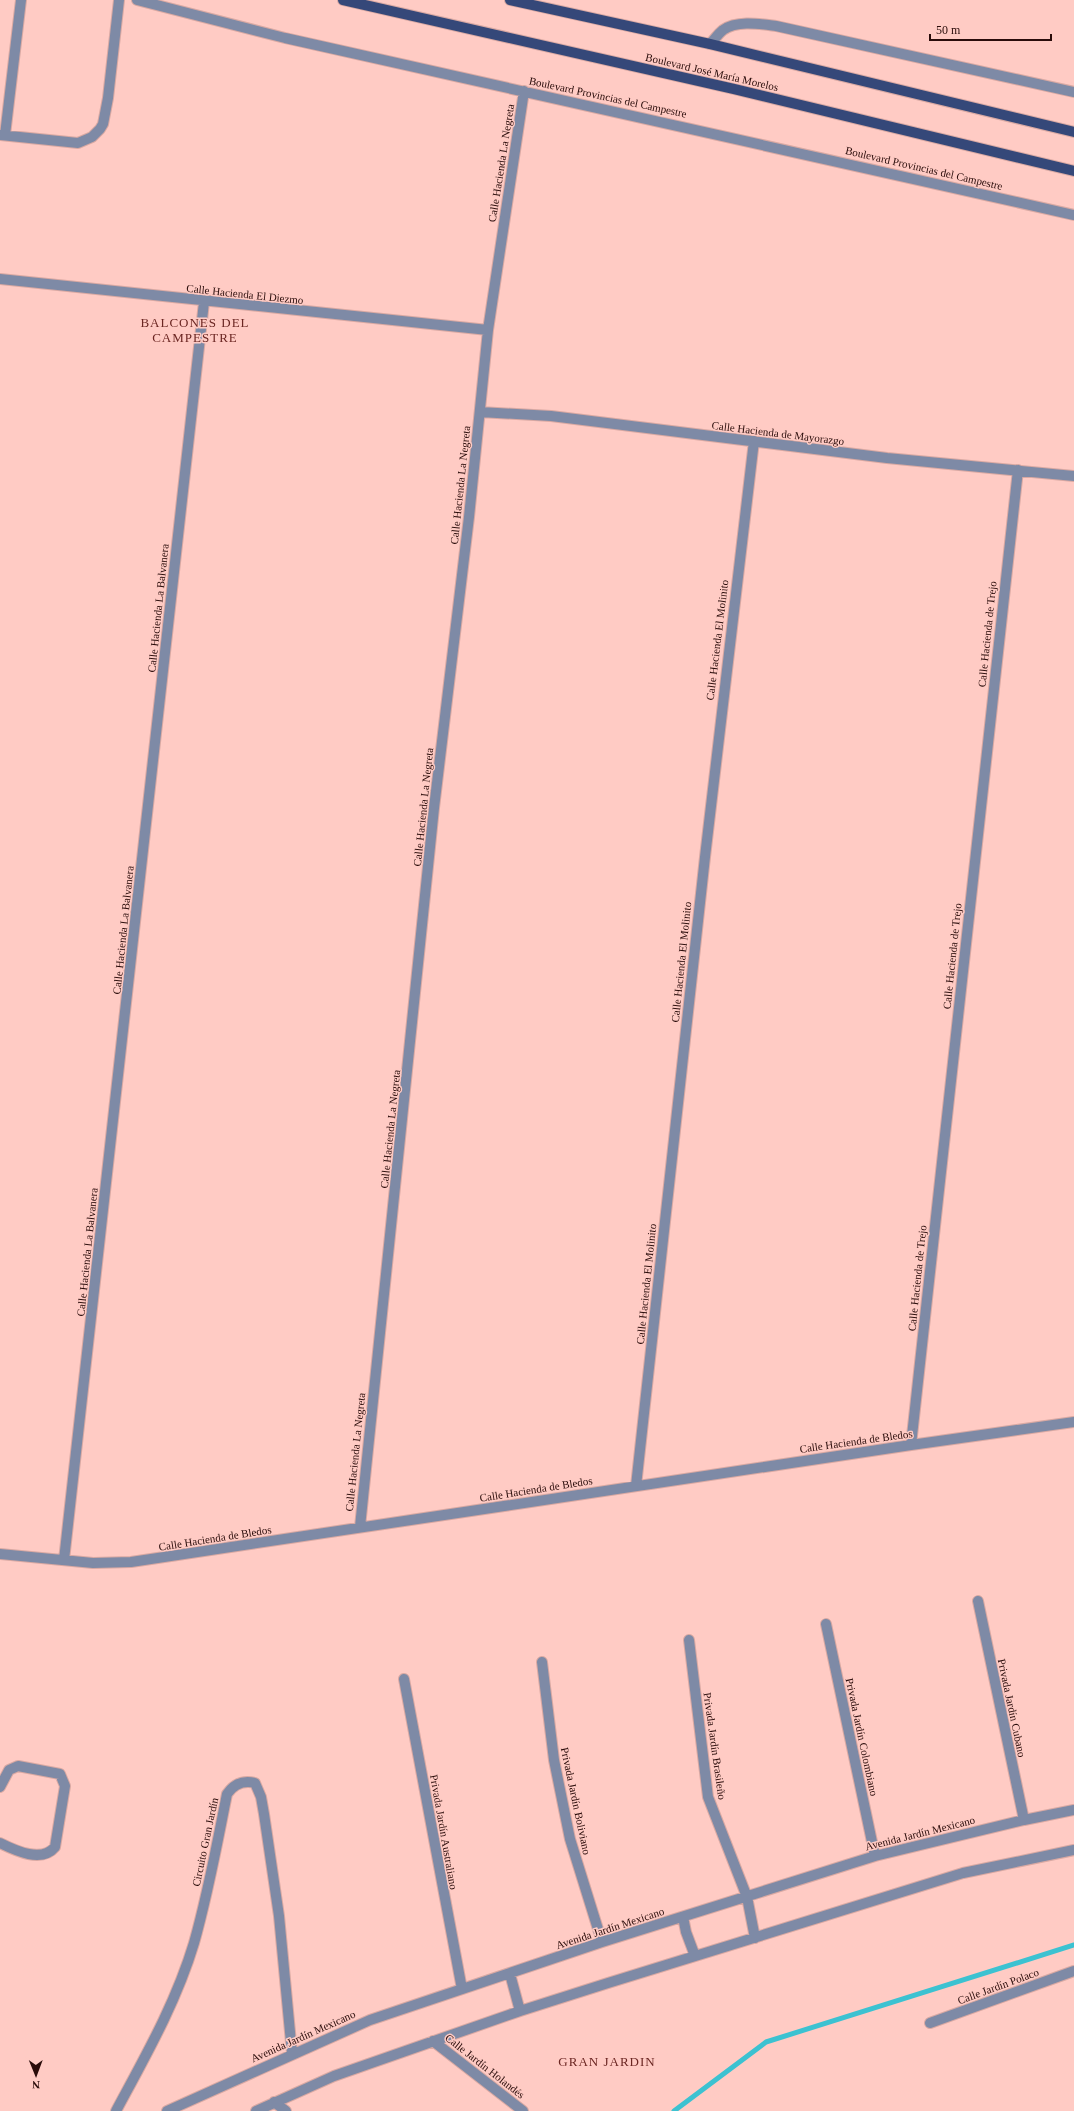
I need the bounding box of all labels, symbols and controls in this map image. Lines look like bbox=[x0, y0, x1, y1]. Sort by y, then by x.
scale bar bbox=[930, 16, 1051, 42]
text: 50 m bbox=[936, 23, 961, 37]
street label: Boulevard José María Morelos bbox=[644, 51, 780, 93]
street label: Boulevard Provincias del Campestre bbox=[528, 74, 688, 120]
street label: Calle Hacienda La Negreta bbox=[486, 103, 516, 223]
street label: Boulevard Provincias del Campestre bbox=[844, 144, 1004, 192]
street label: Calle Hacienda El Diezmo bbox=[186, 282, 305, 306]
district label: BALCONES DEL CAMPESTRE bbox=[140, 315, 250, 345]
street label: Calle Hacienda de Mayorazgo bbox=[711, 419, 845, 447]
street label: Calle Hacienda La Negreta bbox=[448, 425, 472, 545]
street label: Calle Hacienda La Balvanera bbox=[145, 543, 171, 673]
street label: Calle Hacienda El Molinito bbox=[704, 579, 730, 701]
street label: Calle Hacienda de Trejo bbox=[975, 580, 999, 688]
street label: Calle Hacienda La Negreta bbox=[411, 747, 435, 867]
street label: Calle Hacienda La Balvanera bbox=[110, 865, 136, 995]
street label: Calle Hacienda El Molinito bbox=[669, 901, 693, 1023]
street label: Calle Hacienda de Trejo bbox=[940, 902, 964, 1010]
street label: Calle Hacienda La Negreta bbox=[378, 1069, 402, 1189]
street label: Calle Hacienda La Balvanera bbox=[74, 1187, 100, 1317]
street label: Calle Hacienda El Molinito bbox=[634, 1223, 658, 1345]
street label: Calle Hacienda de Trejo bbox=[905, 1224, 929, 1332]
street label: Calle Hacienda La Negreta bbox=[343, 1392, 367, 1512]
street label: Calle Hacienda de Bledos bbox=[799, 1427, 913, 1455]
street label: Calle Hacienda de Bledos bbox=[479, 1474, 593, 1504]
street label: Calle Hacienda de Bledos bbox=[158, 1523, 272, 1553]
street label: Privada Jardín Cubano bbox=[996, 1658, 1028, 1759]
street label: Privada Jardín Colombiano bbox=[844, 1677, 880, 1798]
street label: Privada Jardín Brasileño bbox=[702, 1692, 729, 1801]
street label: Privada Jardín Boliviano bbox=[559, 1746, 593, 1856]
street label: Privada Jardín Australiano bbox=[428, 1773, 460, 1891]
street label: Circuito Gran Jardín bbox=[190, 1796, 220, 1887]
street label: Avenida Jardín Mexicano bbox=[864, 1813, 977, 1852]
street label: Avenida Jardín Mexicano bbox=[554, 1905, 666, 1951]
street label: Calle Jardín Polaco bbox=[956, 1966, 1041, 2006]
street label: Avenida Jardín Mexicano bbox=[249, 2007, 357, 2064]
street label: Calle Jardín Holandés bbox=[443, 2031, 527, 2101]
district label: GRAN JARDIN bbox=[558, 2054, 656, 2069]
north arrow bbox=[16, 2055, 56, 2095]
text: N bbox=[32, 2079, 40, 2091]

